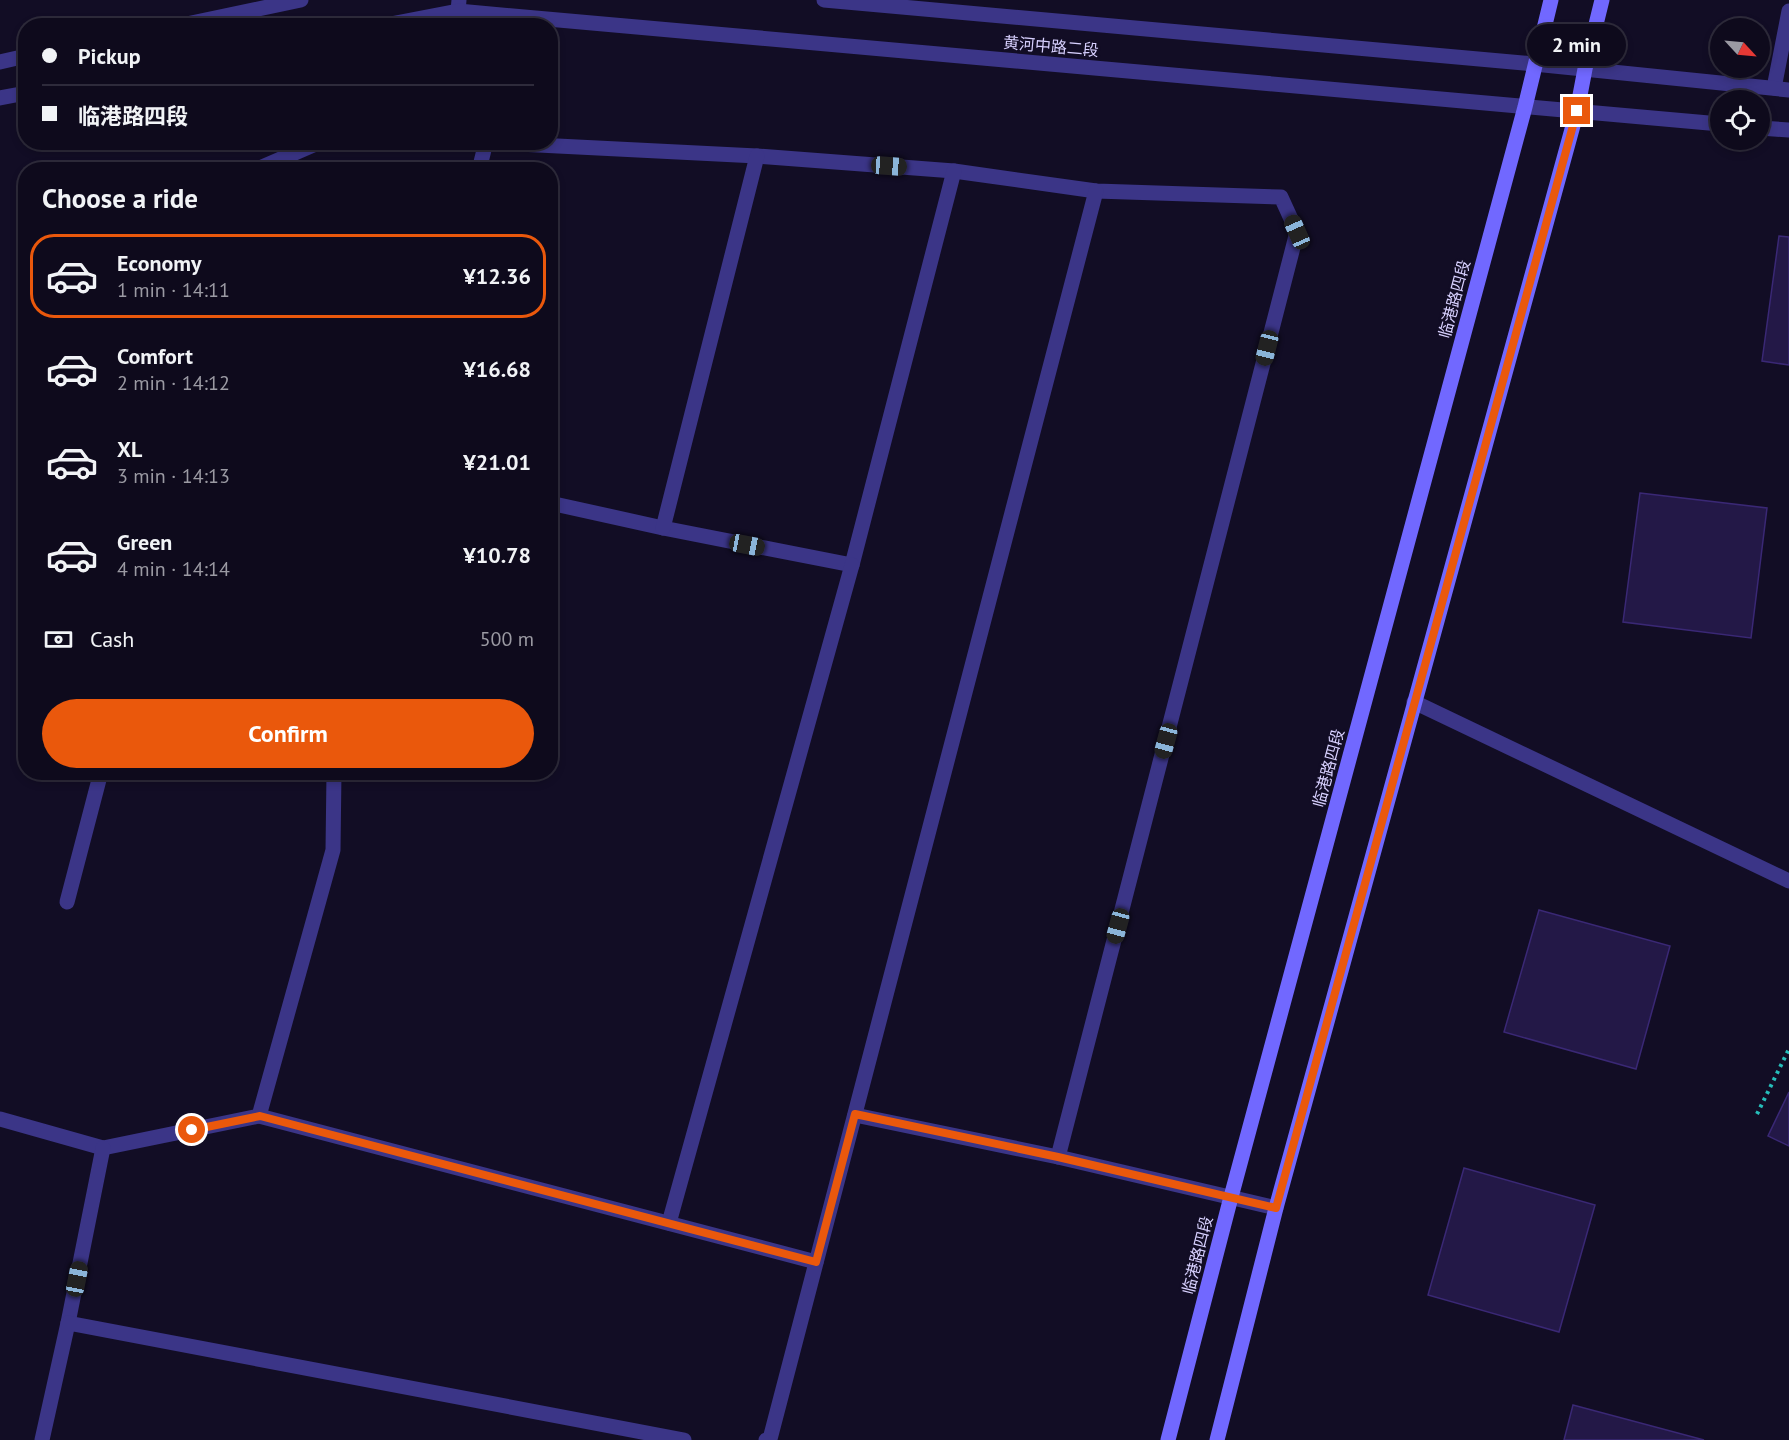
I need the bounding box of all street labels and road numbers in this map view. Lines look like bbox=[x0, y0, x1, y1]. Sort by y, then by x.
street label: 黄河中路二段 bbox=[1002, 32, 1100, 60]
street label: 临港路四段 bbox=[1434, 258, 1474, 340]
street label: 临港路四段 bbox=[1308, 727, 1348, 809]
street label: 临港路四段 bbox=[1178, 1214, 1216, 1296]

